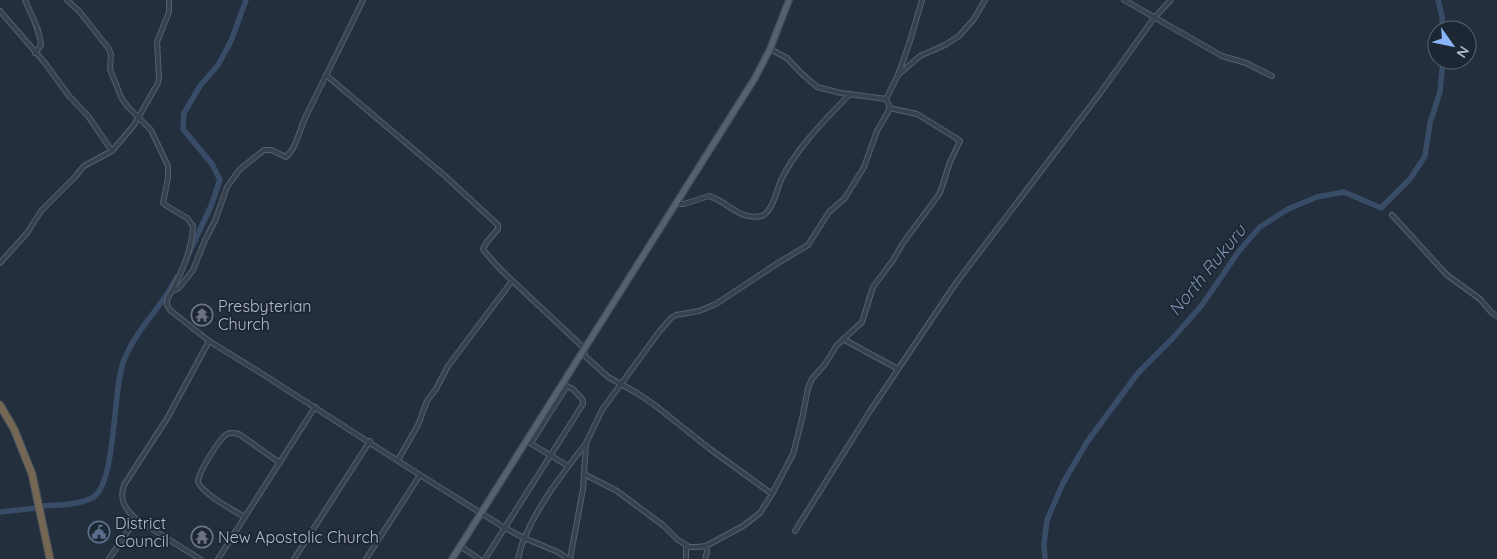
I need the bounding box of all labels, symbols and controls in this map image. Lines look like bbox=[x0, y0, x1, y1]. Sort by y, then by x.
north arrow bbox=[1427, 20, 1477, 70]
text: N bbox=[1453, 43, 1473, 61]
water label: North Rukuru bbox=[1163, 218, 1252, 320]
place label: Presbyterian Church bbox=[218, 296, 312, 334]
temple icon: Presbyterian Church bbox=[190, 303, 214, 327]
place label: District Council bbox=[115, 513, 169, 551]
public building icon: District Council bbox=[87, 520, 111, 544]
temple icon: New Apostolic Church bbox=[190, 525, 214, 549]
place label: New Apostolic Church bbox=[218, 527, 379, 547]

